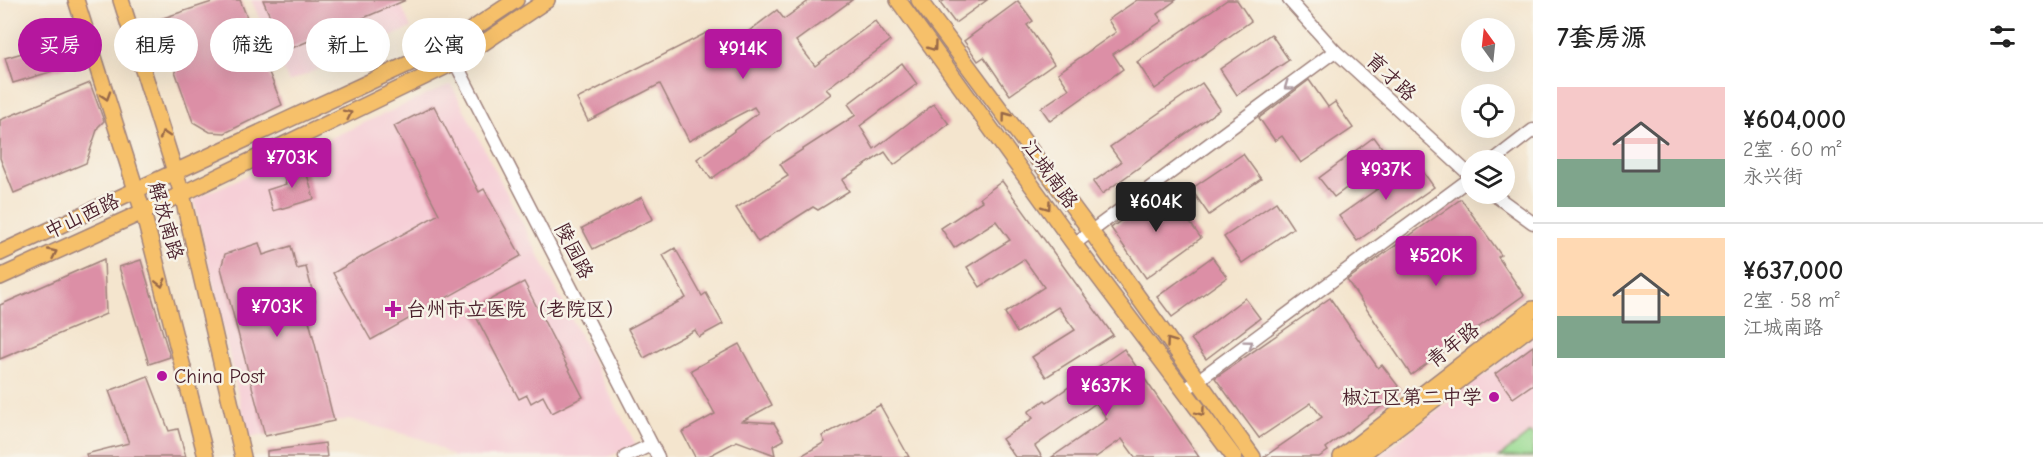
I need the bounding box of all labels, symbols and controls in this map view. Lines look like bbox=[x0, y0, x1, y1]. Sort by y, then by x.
chip: 买房 bbox=[18, 18, 102, 72]
chip: 租房 bbox=[114, 18, 198, 72]
chip: 筛选 bbox=[210, 18, 294, 72]
chip: 新上 bbox=[306, 18, 390, 72]
chip: 公寓 bbox=[402, 18, 486, 72]
north arrow bbox=[1461, 18, 1515, 72]
map controls bbox=[1461, 18, 1515, 204]
icon: filters bbox=[1986, 20, 2019, 53]
text: 7套房源 bbox=[1557, 23, 1647, 53]
pin: ¥914K bbox=[701, 29, 785, 80]
text: ¥914K bbox=[719, 37, 767, 60]
one-way arrow bbox=[925, 41, 936, 52]
street label: 育才路 bbox=[1361, 48, 1422, 107]
one-way arrow bbox=[1283, 78, 1294, 89]
button: locate bbox=[1461, 84, 1515, 138]
one-way arrow bbox=[99, 90, 111, 101]
text: ¥604,000 bbox=[1743, 105, 1846, 135]
one-way arrow bbox=[342, 109, 353, 121]
icon: home bbox=[1605, 111, 1677, 183]
one-way arrow bbox=[1002, 112, 1013, 123]
one-way arrow bbox=[159, 130, 171, 141]
street label: 江城南路 bbox=[1017, 135, 1083, 214]
pin: ¥703K bbox=[250, 138, 334, 189]
text: 2室 · 60 m² bbox=[1743, 138, 1842, 161]
text: ¥703K bbox=[266, 146, 318, 169]
pin: ¥937K bbox=[1344, 150, 1428, 201]
button: layers bbox=[1461, 150, 1515, 204]
text: ¥937K bbox=[1361, 158, 1411, 181]
text: 永兴街 bbox=[1743, 165, 1803, 188]
street label: 解放南路 bbox=[144, 179, 188, 264]
pin: ¥604K bbox=[1114, 182, 1198, 233]
street label: 中山西路 bbox=[41, 188, 124, 243]
text: ¥604K bbox=[1130, 190, 1182, 213]
one-way arrow bbox=[1040, 199, 1051, 210]
street label: 陵园路 bbox=[550, 219, 598, 284]
pin: ¥520K bbox=[1394, 236, 1478, 287]
text: ¥520K bbox=[1409, 244, 1463, 267]
one-way arrow bbox=[47, 248, 58, 260]
text: ¥637,000 bbox=[1743, 256, 1844, 286]
icon: home bbox=[1605, 262, 1677, 334]
one-way arrow bbox=[154, 278, 167, 288]
pin: ¥703K bbox=[235, 287, 319, 338]
text: 2室 · 58 m² bbox=[1743, 289, 1840, 312]
text: ¥703K bbox=[251, 295, 303, 318]
place label: 台州市立医院（老院区） bbox=[406, 298, 626, 321]
marker: 台州市立医院（老院区） bbox=[384, 300, 402, 318]
text: 江城南路 bbox=[1743, 316, 1823, 339]
street label: 青年路 bbox=[1422, 317, 1485, 373]
one-way arrow bbox=[1166, 337, 1177, 348]
one-way arrow bbox=[1242, 340, 1253, 351]
place label: China Post bbox=[174, 365, 266, 388]
pin: ¥637K bbox=[1064, 366, 1148, 417]
marker: China Post bbox=[155, 369, 169, 383]
text: ¥637K bbox=[1081, 374, 1131, 397]
place label: 椒江区第二中学 bbox=[1342, 386, 1482, 409]
marker: 椒江区第二中学 bbox=[1487, 390, 1501, 404]
one-way arrow bbox=[1194, 406, 1205, 417]

